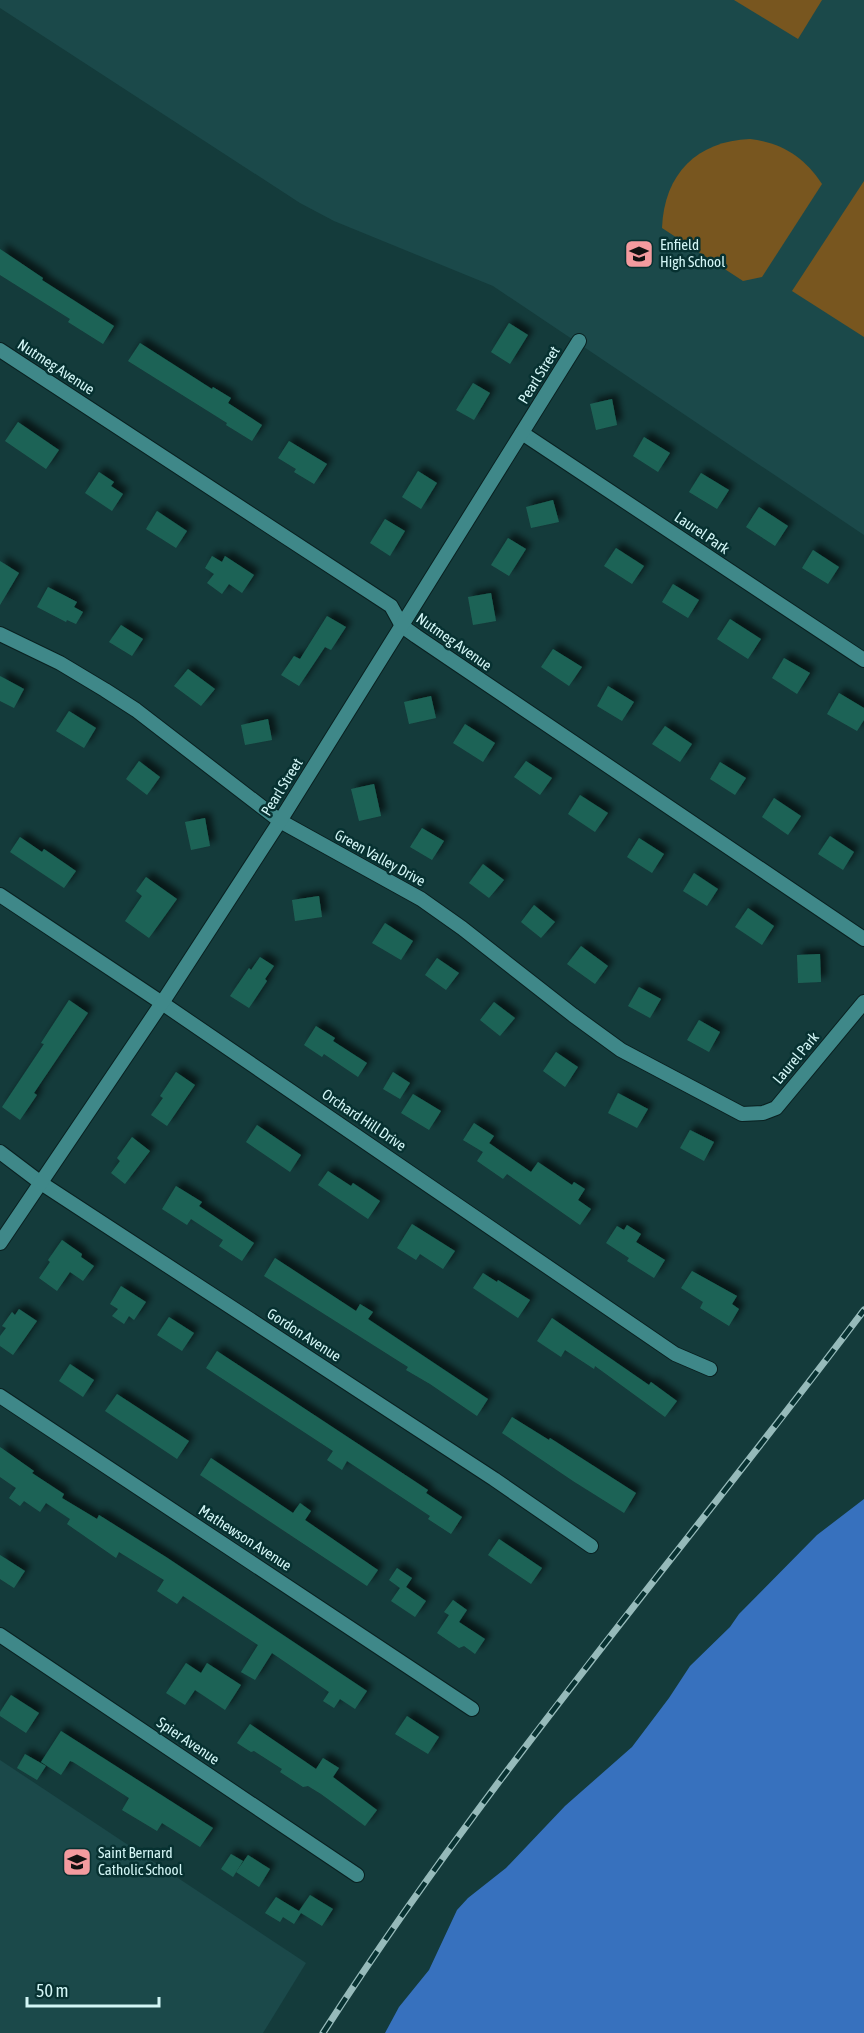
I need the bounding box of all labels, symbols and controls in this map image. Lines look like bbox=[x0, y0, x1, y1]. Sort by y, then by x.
place label: Enfield High School bbox=[660, 236, 725, 270]
school or university icon: Enfield High School bbox=[623, 238, 655, 270]
street label: Nutmeg Avenue bbox=[15, 335, 98, 398]
street label: Pearl Street bbox=[514, 343, 563, 407]
street label: Laurel Park bbox=[672, 508, 733, 557]
street label: Nutmeg Avenue bbox=[413, 609, 495, 674]
street label: Pearl Street bbox=[257, 755, 306, 819]
street label: Green Valley Drive bbox=[332, 826, 429, 890]
street label: Laurel Park bbox=[769, 1028, 822, 1087]
street label: Orchard Hill Drive bbox=[319, 1085, 410, 1154]
street label: Gordon Avenue bbox=[264, 1304, 344, 1365]
street label: Mathewson Avenue bbox=[196, 1501, 295, 1574]
street label: Spier Avenue bbox=[154, 1713, 223, 1768]
place label: Saint Bernard Catholic School bbox=[98, 1844, 183, 1878]
school or university icon: Saint Bernard Catholic School bbox=[61, 1846, 93, 1878]
scale bar bbox=[27, 1970, 159, 2008]
text: 50 m bbox=[36, 1980, 68, 2001]

